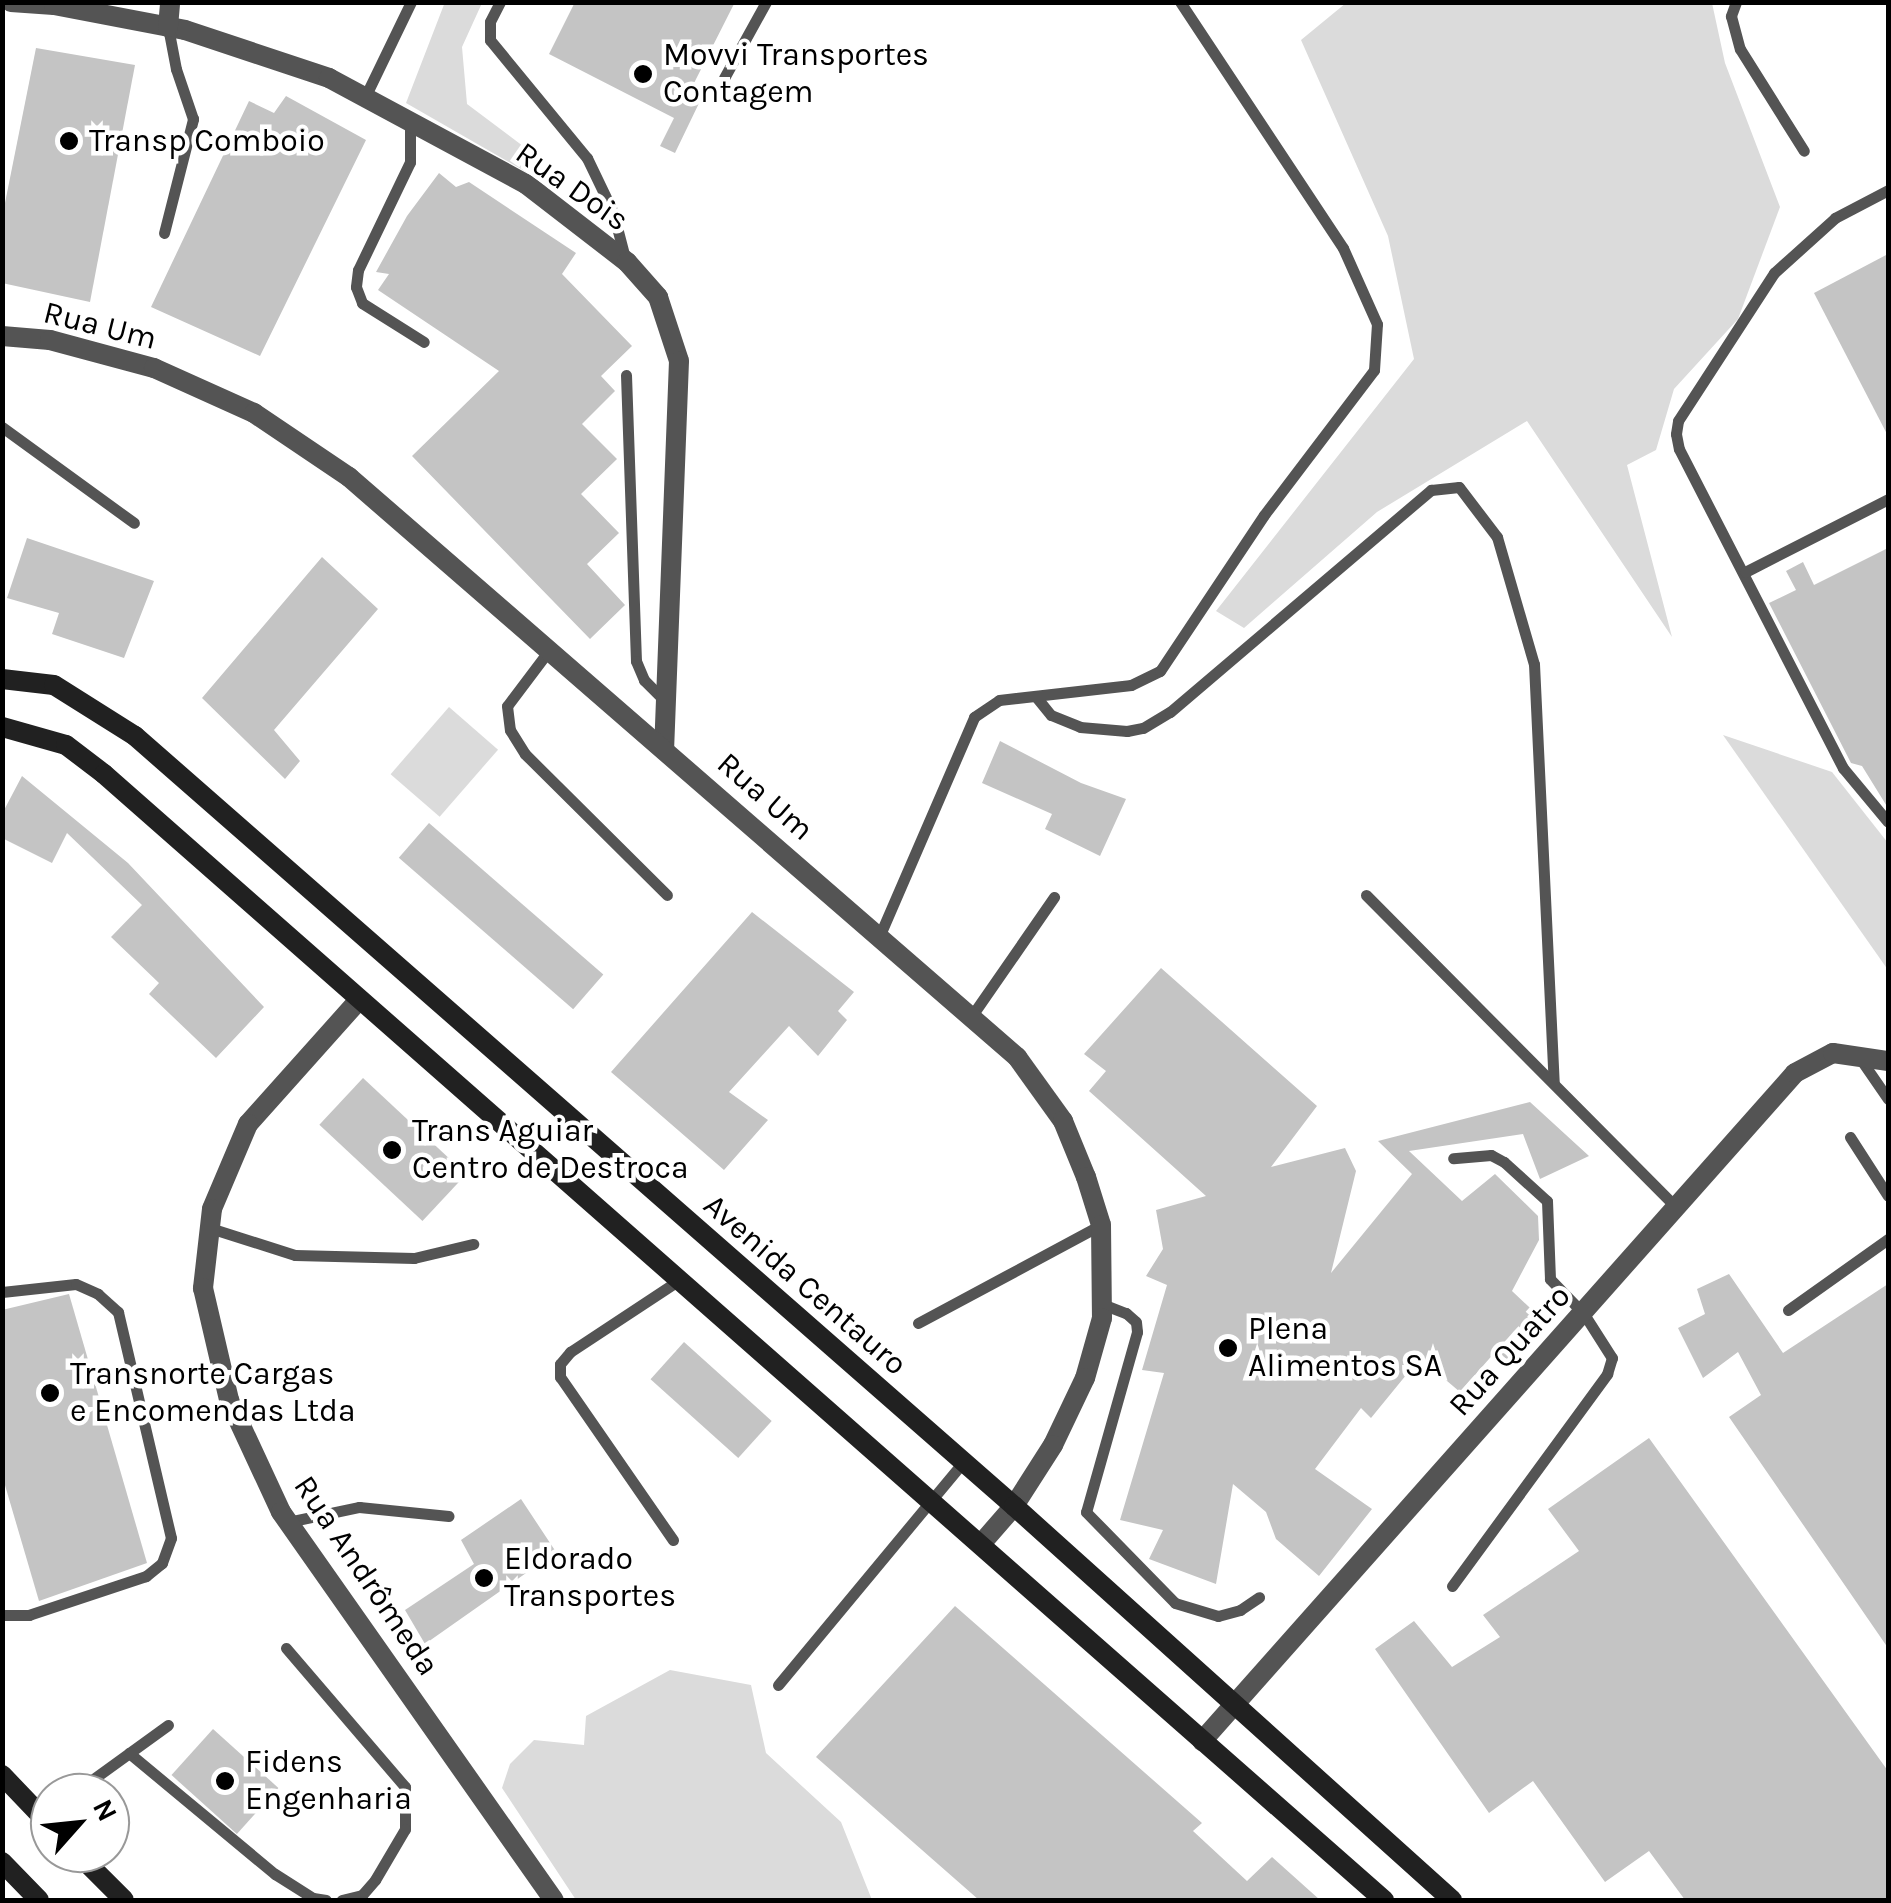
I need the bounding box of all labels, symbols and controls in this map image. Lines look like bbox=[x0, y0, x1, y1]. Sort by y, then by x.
place label: Movvi Transportes Contagem bbox=[663, 37, 929, 112]
marker: Movvi Transportes Contagem bbox=[632, 63, 654, 85]
place label: Transp Comboio bbox=[89, 122, 325, 160]
marker: Transp Comboio bbox=[58, 130, 80, 152]
street label: Rua Dois bbox=[508, 134, 636, 240]
street label: Rua Um bbox=[40, 293, 160, 359]
street label: Rua Um bbox=[709, 745, 821, 849]
place label: Trans Aguiar Centro de Destroca bbox=[412, 1113, 689, 1188]
marker: Trans Aguiar Centro de Destroca bbox=[381, 1139, 403, 1161]
street label: Avenida Centauro bbox=[696, 1186, 914, 1384]
street label: Rua Quatro bbox=[1441, 1278, 1579, 1424]
place label: Plena Alimentos SA bbox=[1248, 1311, 1442, 1386]
marker: Plena Alimentos SA bbox=[1217, 1337, 1239, 1359]
place label: Transnorte Cargas e Encomendas Ltda bbox=[70, 1356, 356, 1431]
marker: Transnorte Cargas e Encomendas Ltda bbox=[39, 1382, 61, 1404]
street label: Rua Andrômeda bbox=[285, 1469, 447, 1683]
place label: Eldorado Transportes bbox=[504, 1541, 676, 1616]
marker: Eldorado Transportes bbox=[473, 1567, 495, 1589]
place label: Fidens Engenharia bbox=[245, 1744, 412, 1819]
marker: Fidens Engenharia bbox=[214, 1770, 236, 1792]
north arrow bbox=[30, 1773, 130, 1873]
text: N bbox=[86, 1794, 125, 1826]

